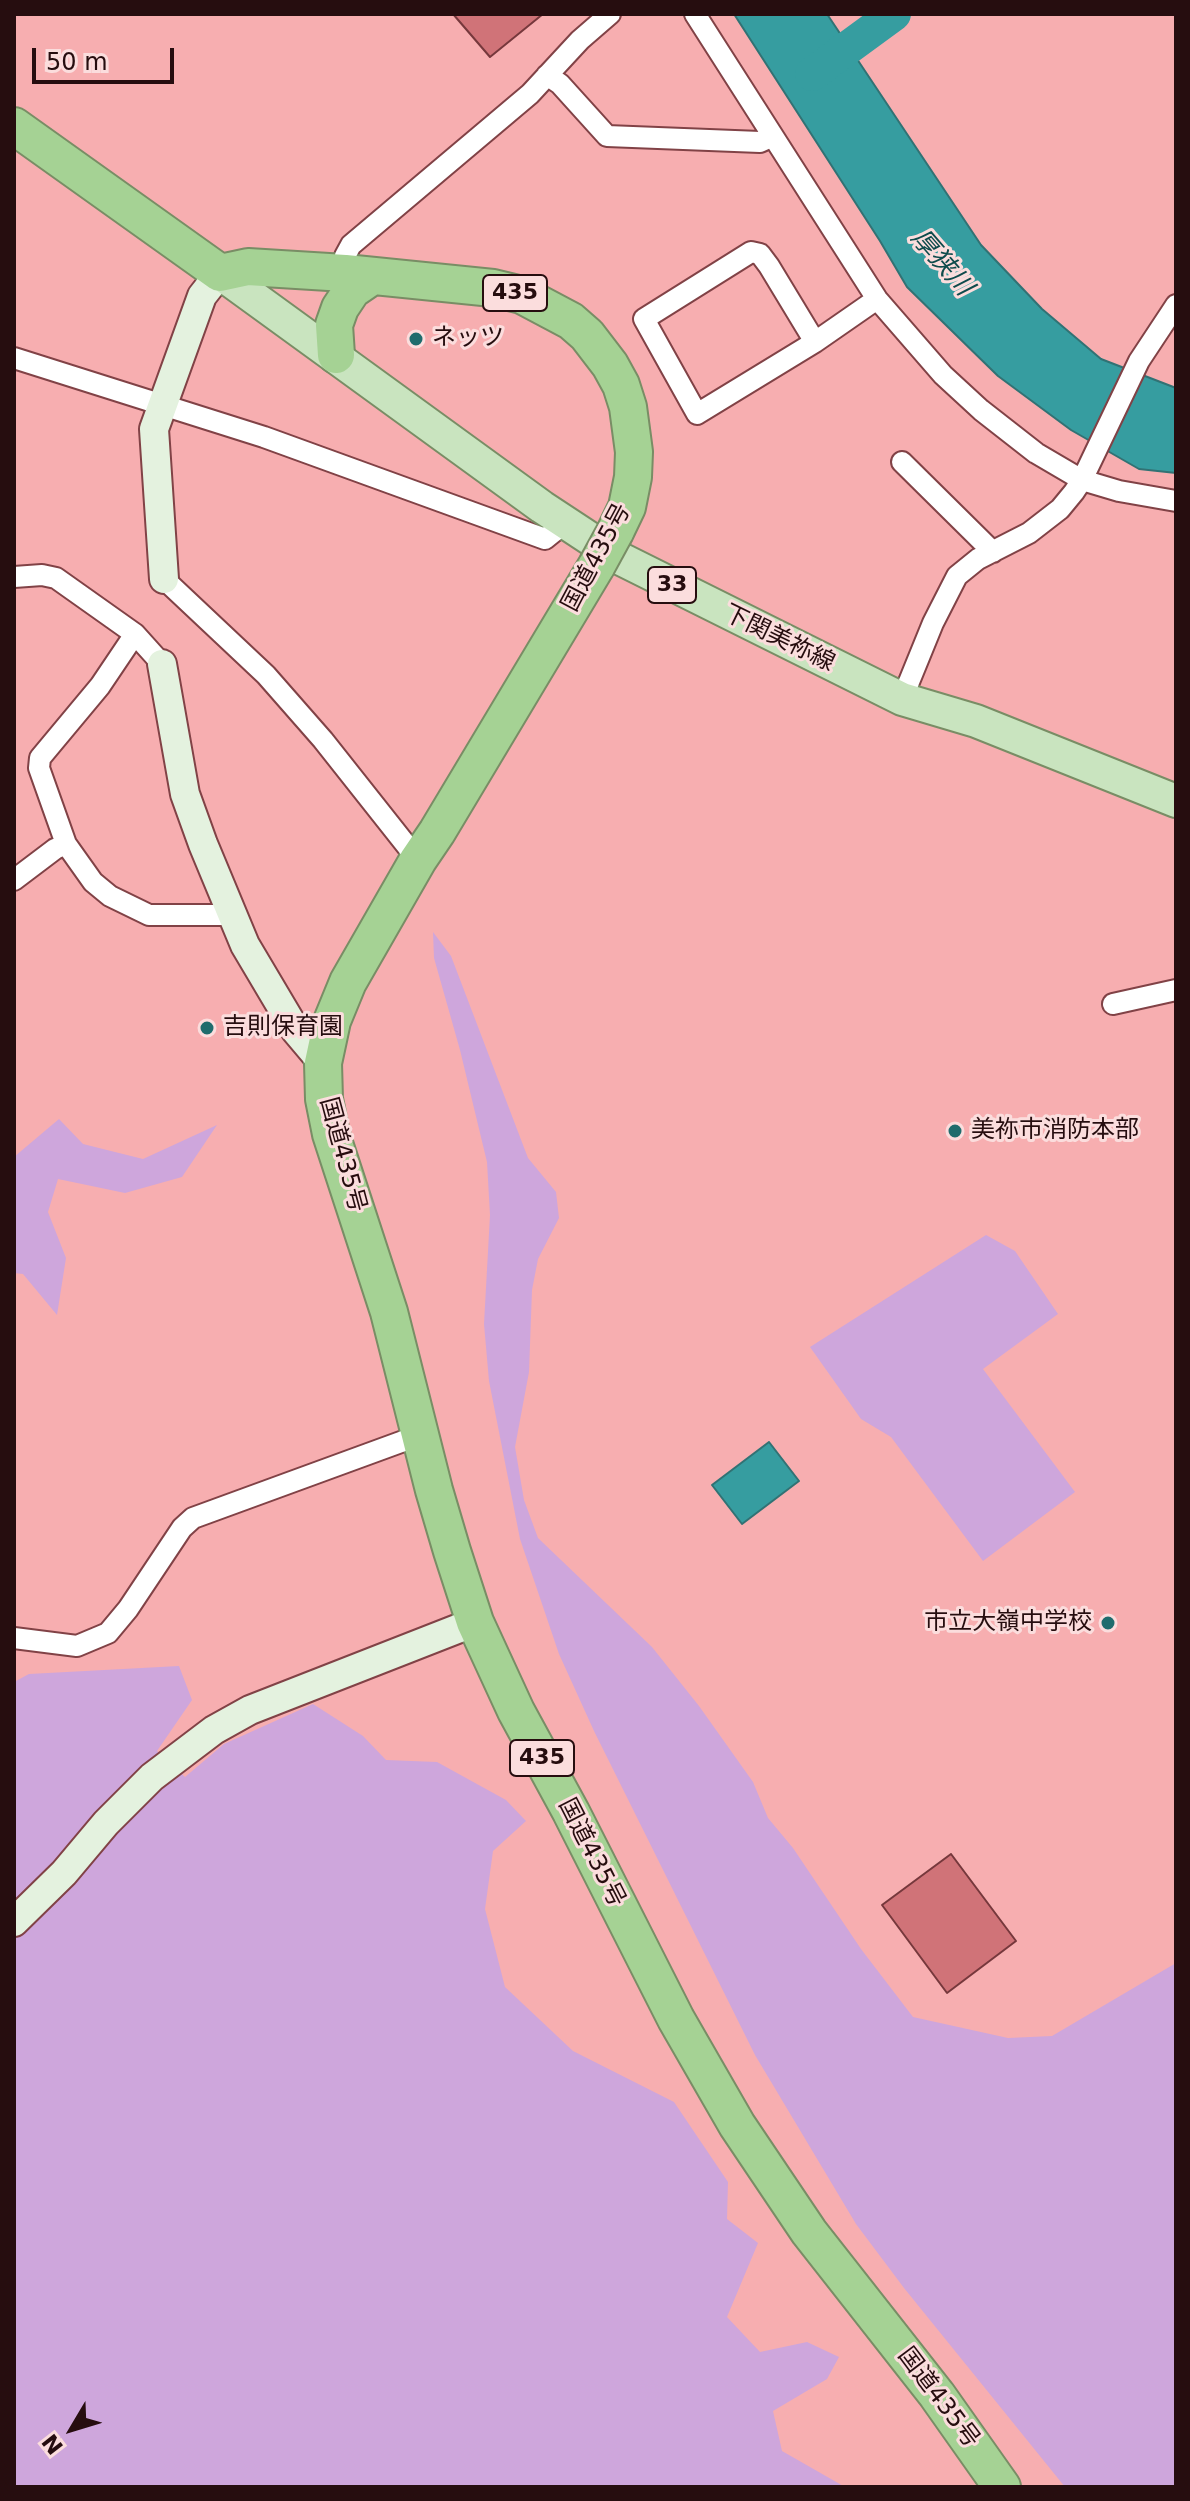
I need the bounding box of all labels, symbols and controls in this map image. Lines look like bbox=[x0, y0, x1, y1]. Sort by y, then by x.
scale bar bbox=[36, 32, 178, 82]
text: 50 m bbox=[46, 48, 108, 76]
water label: 厚狭川 bbox=[904, 223, 978, 303]
road number: 435 bbox=[483, 275, 547, 311]
place label: ネッツ bbox=[432, 325, 504, 353]
marker: ネッツ bbox=[407, 330, 425, 348]
street label: 国道435号 bbox=[557, 499, 637, 617]
road number: 33 bbox=[648, 567, 696, 603]
street label: 下関美祢線 bbox=[719, 600, 839, 678]
place label: 吉則保育園 bbox=[223, 1014, 343, 1042]
marker: 吉則保育園 bbox=[198, 1019, 216, 1037]
street label: 国道435号 bbox=[313, 1094, 371, 1216]
place label: 美祢市消防本部 bbox=[971, 1117, 1139, 1145]
marker: 美祢市消防本部 bbox=[946, 1122, 964, 1140]
place label: 市立大嶺中学校 bbox=[924, 1609, 1092, 1637]
marker: 市立大嶺中学校 bbox=[1099, 1614, 1117, 1632]
road number: 435 bbox=[510, 1740, 574, 1776]
street label: 国道435号 bbox=[551, 1794, 631, 1912]
street label: 国道435号 bbox=[891, 2342, 985, 2454]
north arrow bbox=[32, 2389, 112, 2469]
text: N bbox=[37, 2429, 68, 2459]

